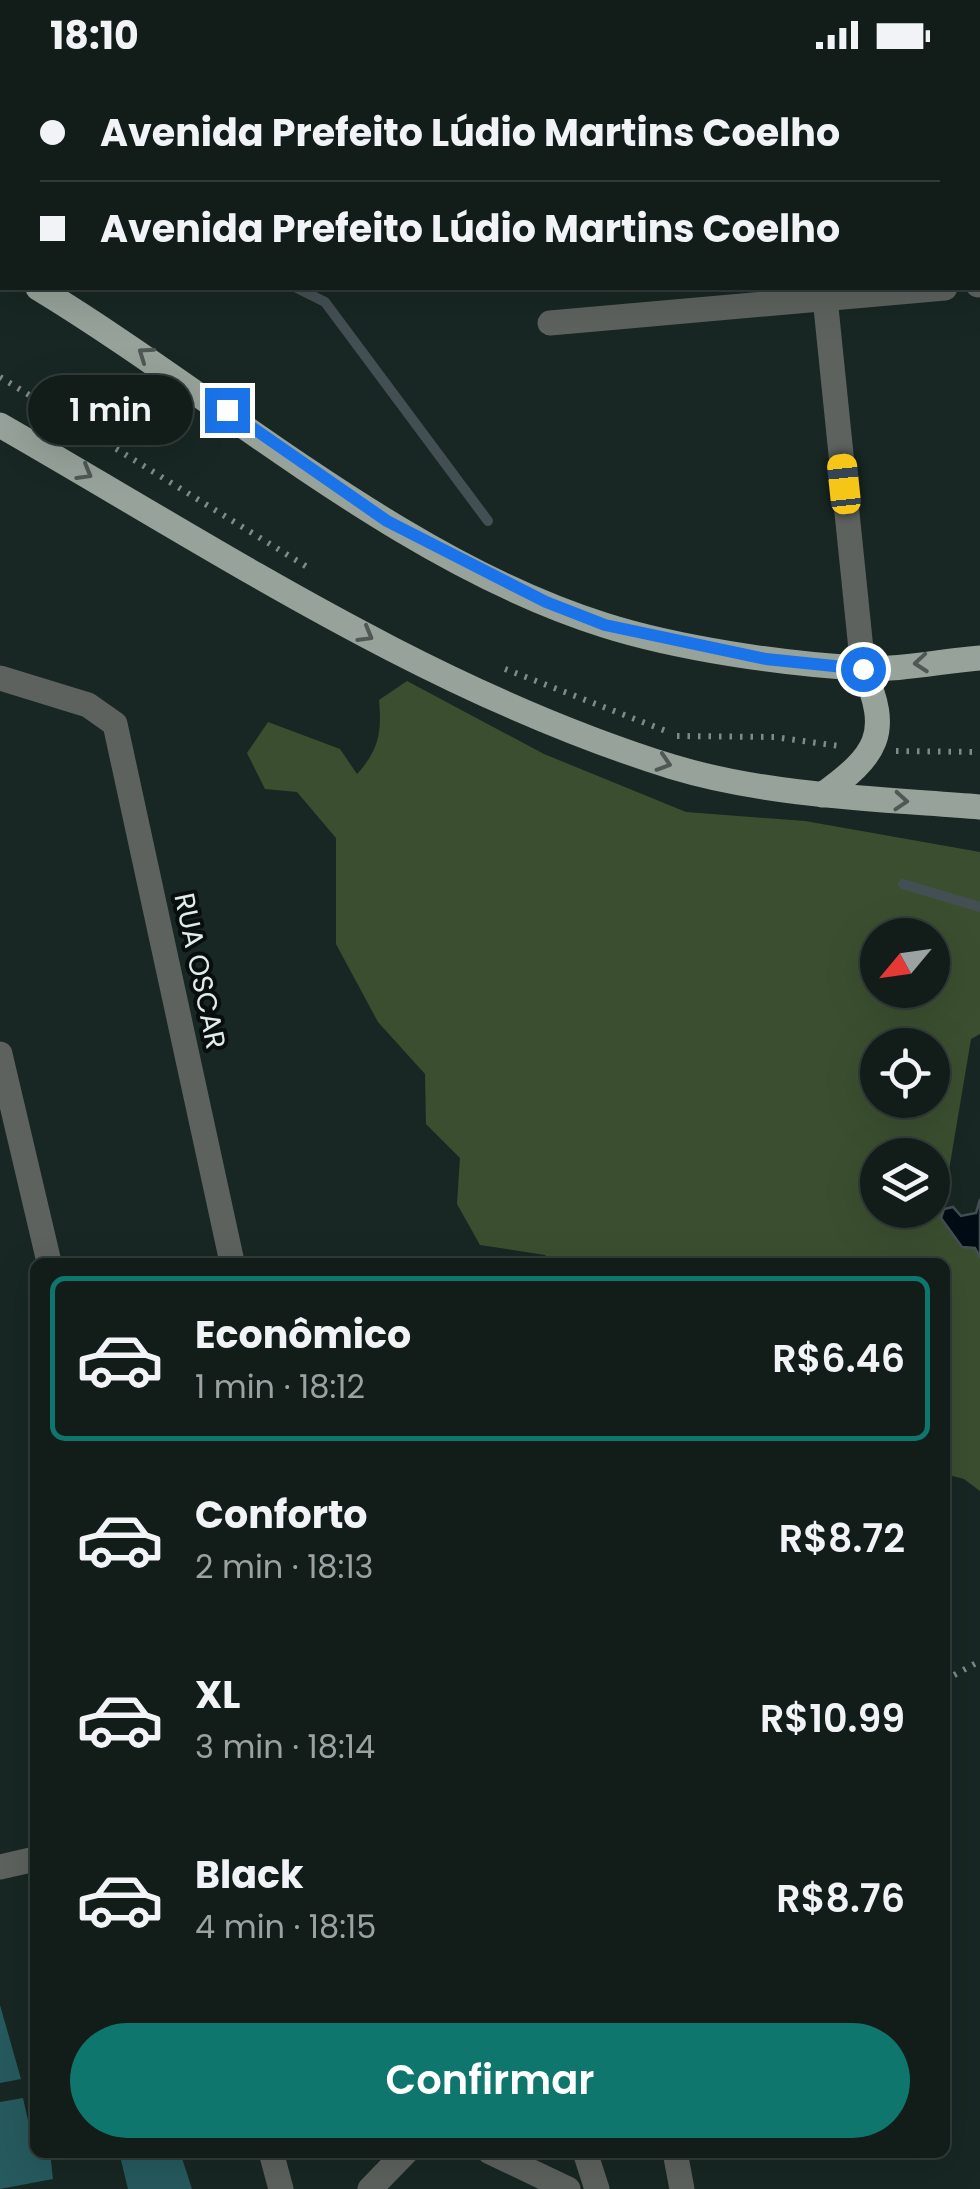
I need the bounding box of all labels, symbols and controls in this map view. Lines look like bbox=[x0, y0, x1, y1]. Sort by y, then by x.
text: 18:10 bbox=[50, 9, 139, 62]
text: Avenida Prefeito Lúdio Martins Coelho bbox=[100, 106, 840, 159]
text: Avenida Prefeito Lúdio Martins Coelho bbox=[100, 202, 840, 255]
one-way arrow bbox=[138, 348, 157, 366]
callout: 1 min bbox=[27, 375, 192, 445]
text: 1 min bbox=[69, 387, 152, 432]
route end bbox=[205, 388, 250, 433]
car bbox=[826, 453, 862, 515]
one-way arrow bbox=[74, 461, 92, 481]
one-way arrow bbox=[356, 623, 374, 642]
route start bbox=[841, 647, 886, 692]
one-way arrow bbox=[913, 652, 929, 674]
one-way arrow bbox=[655, 752, 672, 772]
one-way arrow bbox=[894, 790, 910, 811]
street label: RUA OSCAR bbox=[164, 890, 236, 1052]
north arrow bbox=[860, 918, 950, 1008]
map controls bbox=[860, 918, 950, 1228]
button: locate bbox=[860, 1028, 950, 1118]
button: layers bbox=[860, 1138, 950, 1228]
text: Econômico bbox=[195, 1308, 411, 1361]
icon: car bbox=[75, 1314, 165, 1404]
text: R$6.46 bbox=[772, 1332, 905, 1385]
text: 1 min · 18:12 bbox=[195, 1364, 365, 1409]
text: Conforto bbox=[195, 1488, 368, 1541]
icon: car bbox=[75, 1494, 165, 1584]
text: R$8.72 bbox=[779, 1512, 905, 1565]
text: 2 min · 18:13 bbox=[195, 1544, 373, 1589]
text: XL bbox=[195, 1668, 240, 1721]
icon: car bbox=[75, 1674, 165, 1764]
text: R$10.99 bbox=[760, 1692, 905, 1745]
text: 3 min · 18:14 bbox=[195, 1724, 375, 1769]
text: Black bbox=[195, 1848, 304, 1901]
icon: car bbox=[75, 1854, 165, 1944]
text: R$8.76 bbox=[776, 1872, 905, 1925]
text: 4 min · 18:15 bbox=[195, 1904, 376, 1949]
button: Confirmar bbox=[70, 2023, 910, 2138]

